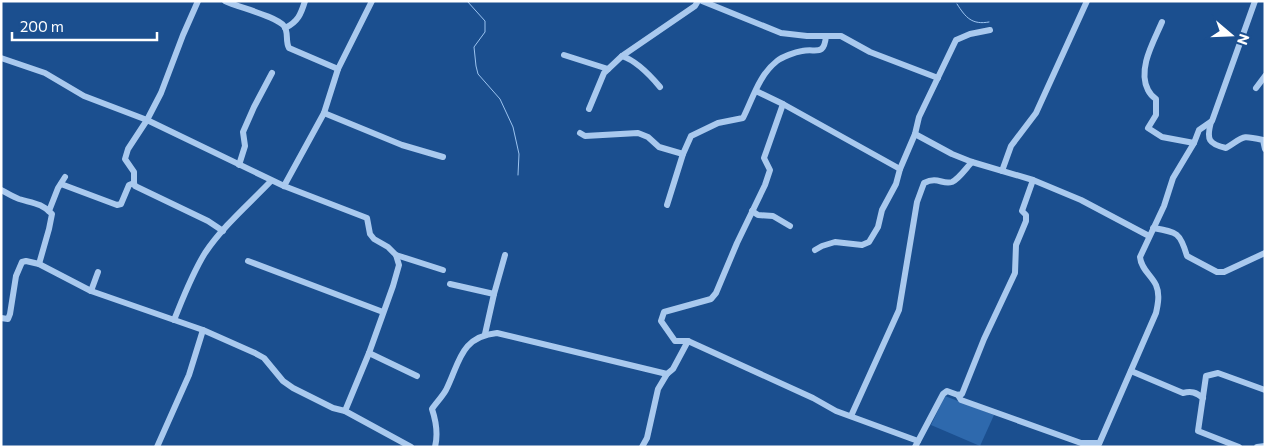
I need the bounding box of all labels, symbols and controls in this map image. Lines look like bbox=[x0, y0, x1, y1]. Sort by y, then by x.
scale bar bbox=[12, 10, 158, 42]
north arrow bbox=[1206, 10, 1256, 60]
text: 200 m bbox=[20, 17, 64, 35]
text: N bbox=[1234, 32, 1254, 47]

